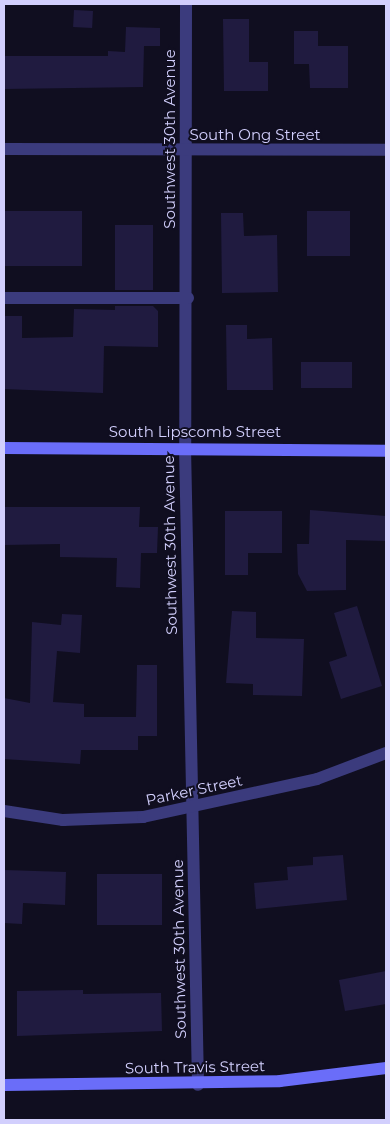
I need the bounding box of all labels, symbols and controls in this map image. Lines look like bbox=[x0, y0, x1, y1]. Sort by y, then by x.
street label: Southwest 30th Avenue bbox=[161, 49, 179, 229]
street label: South Ong Street bbox=[189, 126, 321, 144]
street label: South Lipscomb Street bbox=[109, 423, 281, 441]
street label: Southwest 30th Avenue bbox=[159, 455, 181, 635]
street label: Parker Street bbox=[144, 771, 244, 809]
street label: Southwest 30th Avenue bbox=[168, 859, 190, 1039]
street label: South Travis Street bbox=[125, 1057, 265, 1077]

